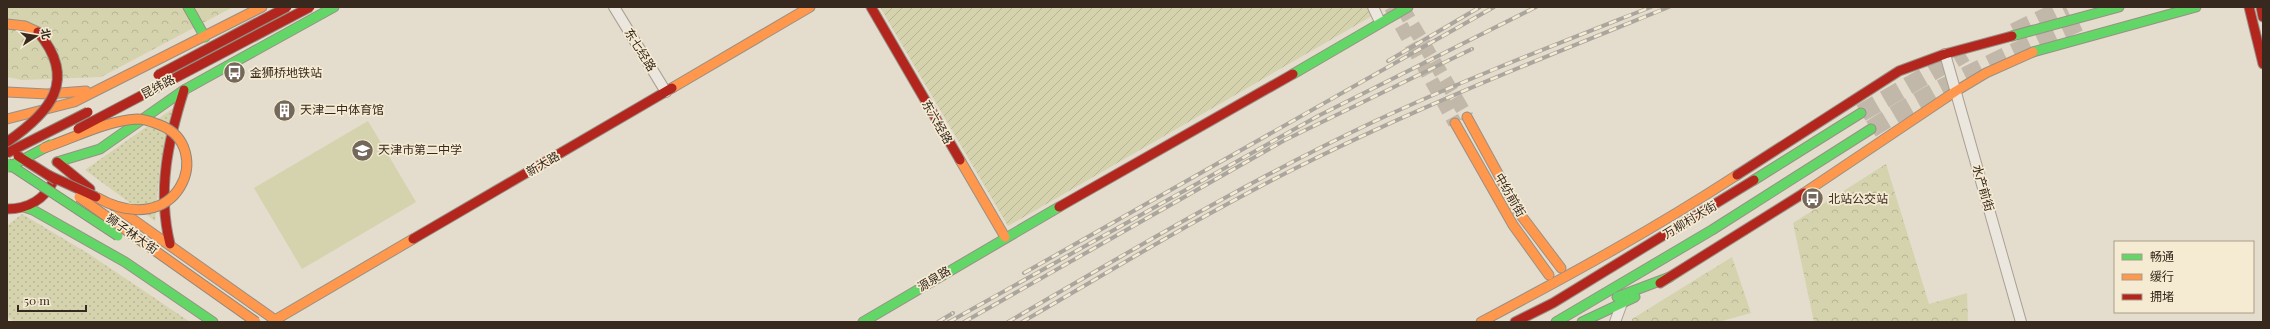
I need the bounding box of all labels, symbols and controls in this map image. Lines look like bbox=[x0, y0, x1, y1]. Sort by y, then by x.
north arrow bbox=[16, 16, 56, 56]
street label: 东七经路 bbox=[621, 25, 660, 74]
text: 北 bbox=[38, 27, 55, 41]
bus stop icon: 金狮桥地铁站 bbox=[222, 60, 248, 86]
place label: 金狮桥地铁站 bbox=[250, 64, 322, 80]
street label: 昆纬路 bbox=[138, 71, 177, 102]
building icon: 天津二中体育馆 bbox=[271, 97, 297, 123]
street label: 东六经路 bbox=[919, 97, 957, 146]
place label: 天津二中体育馆 bbox=[300, 101, 384, 117]
school or university icon: 天津市第二中学 bbox=[349, 137, 375, 163]
place label: 天津市第二中学 bbox=[378, 141, 462, 157]
street label: 新大路 bbox=[523, 147, 562, 179]
street label: 水产前街 bbox=[1970, 162, 1998, 213]
street label: 中纺前街 bbox=[1492, 170, 1530, 219]
bus stop icon: 北站公交站 bbox=[1800, 186, 1826, 212]
place label: 北站公交站 bbox=[1828, 190, 1888, 206]
street label: 万柳村大街 bbox=[1660, 197, 1719, 241]
street label: 狮子林大街 bbox=[103, 209, 162, 257]
legend bbox=[2114, 241, 2254, 313]
text: 畅通 bbox=[2150, 248, 2174, 264]
street label: 源泉路 bbox=[914, 262, 953, 294]
text: 缓行 bbox=[2150, 268, 2174, 284]
scale bar bbox=[18, 287, 86, 313]
text: 拥堵 bbox=[2150, 288, 2174, 304]
text: 50 m bbox=[24, 292, 50, 308]

